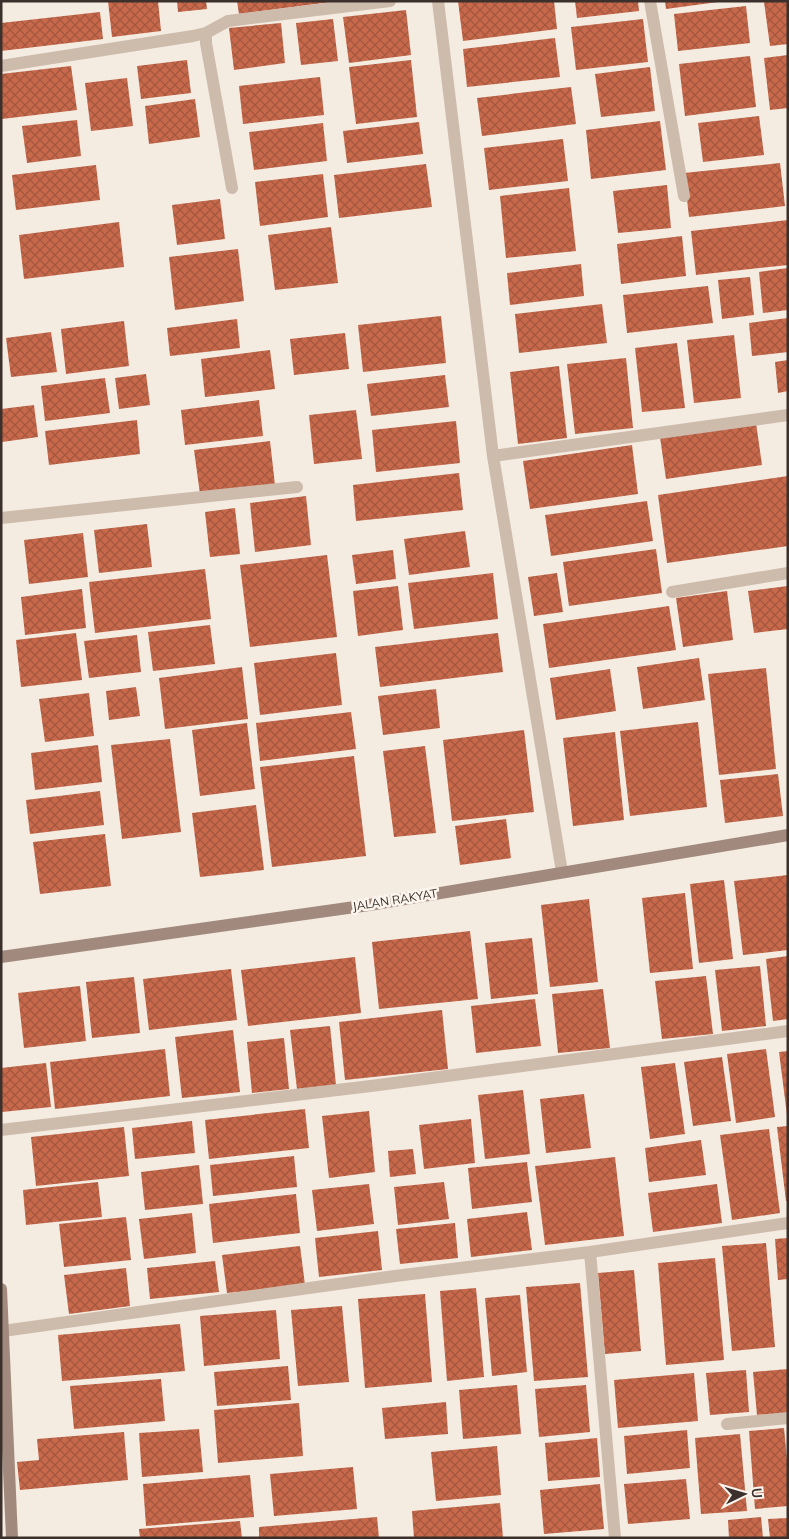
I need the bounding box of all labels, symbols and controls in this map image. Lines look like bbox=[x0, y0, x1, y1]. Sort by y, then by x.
street label: JALAN RAKYAT bbox=[351, 885, 439, 914]
north arrow bbox=[719, 1469, 769, 1519]
text: U bbox=[748, 1487, 766, 1499]

